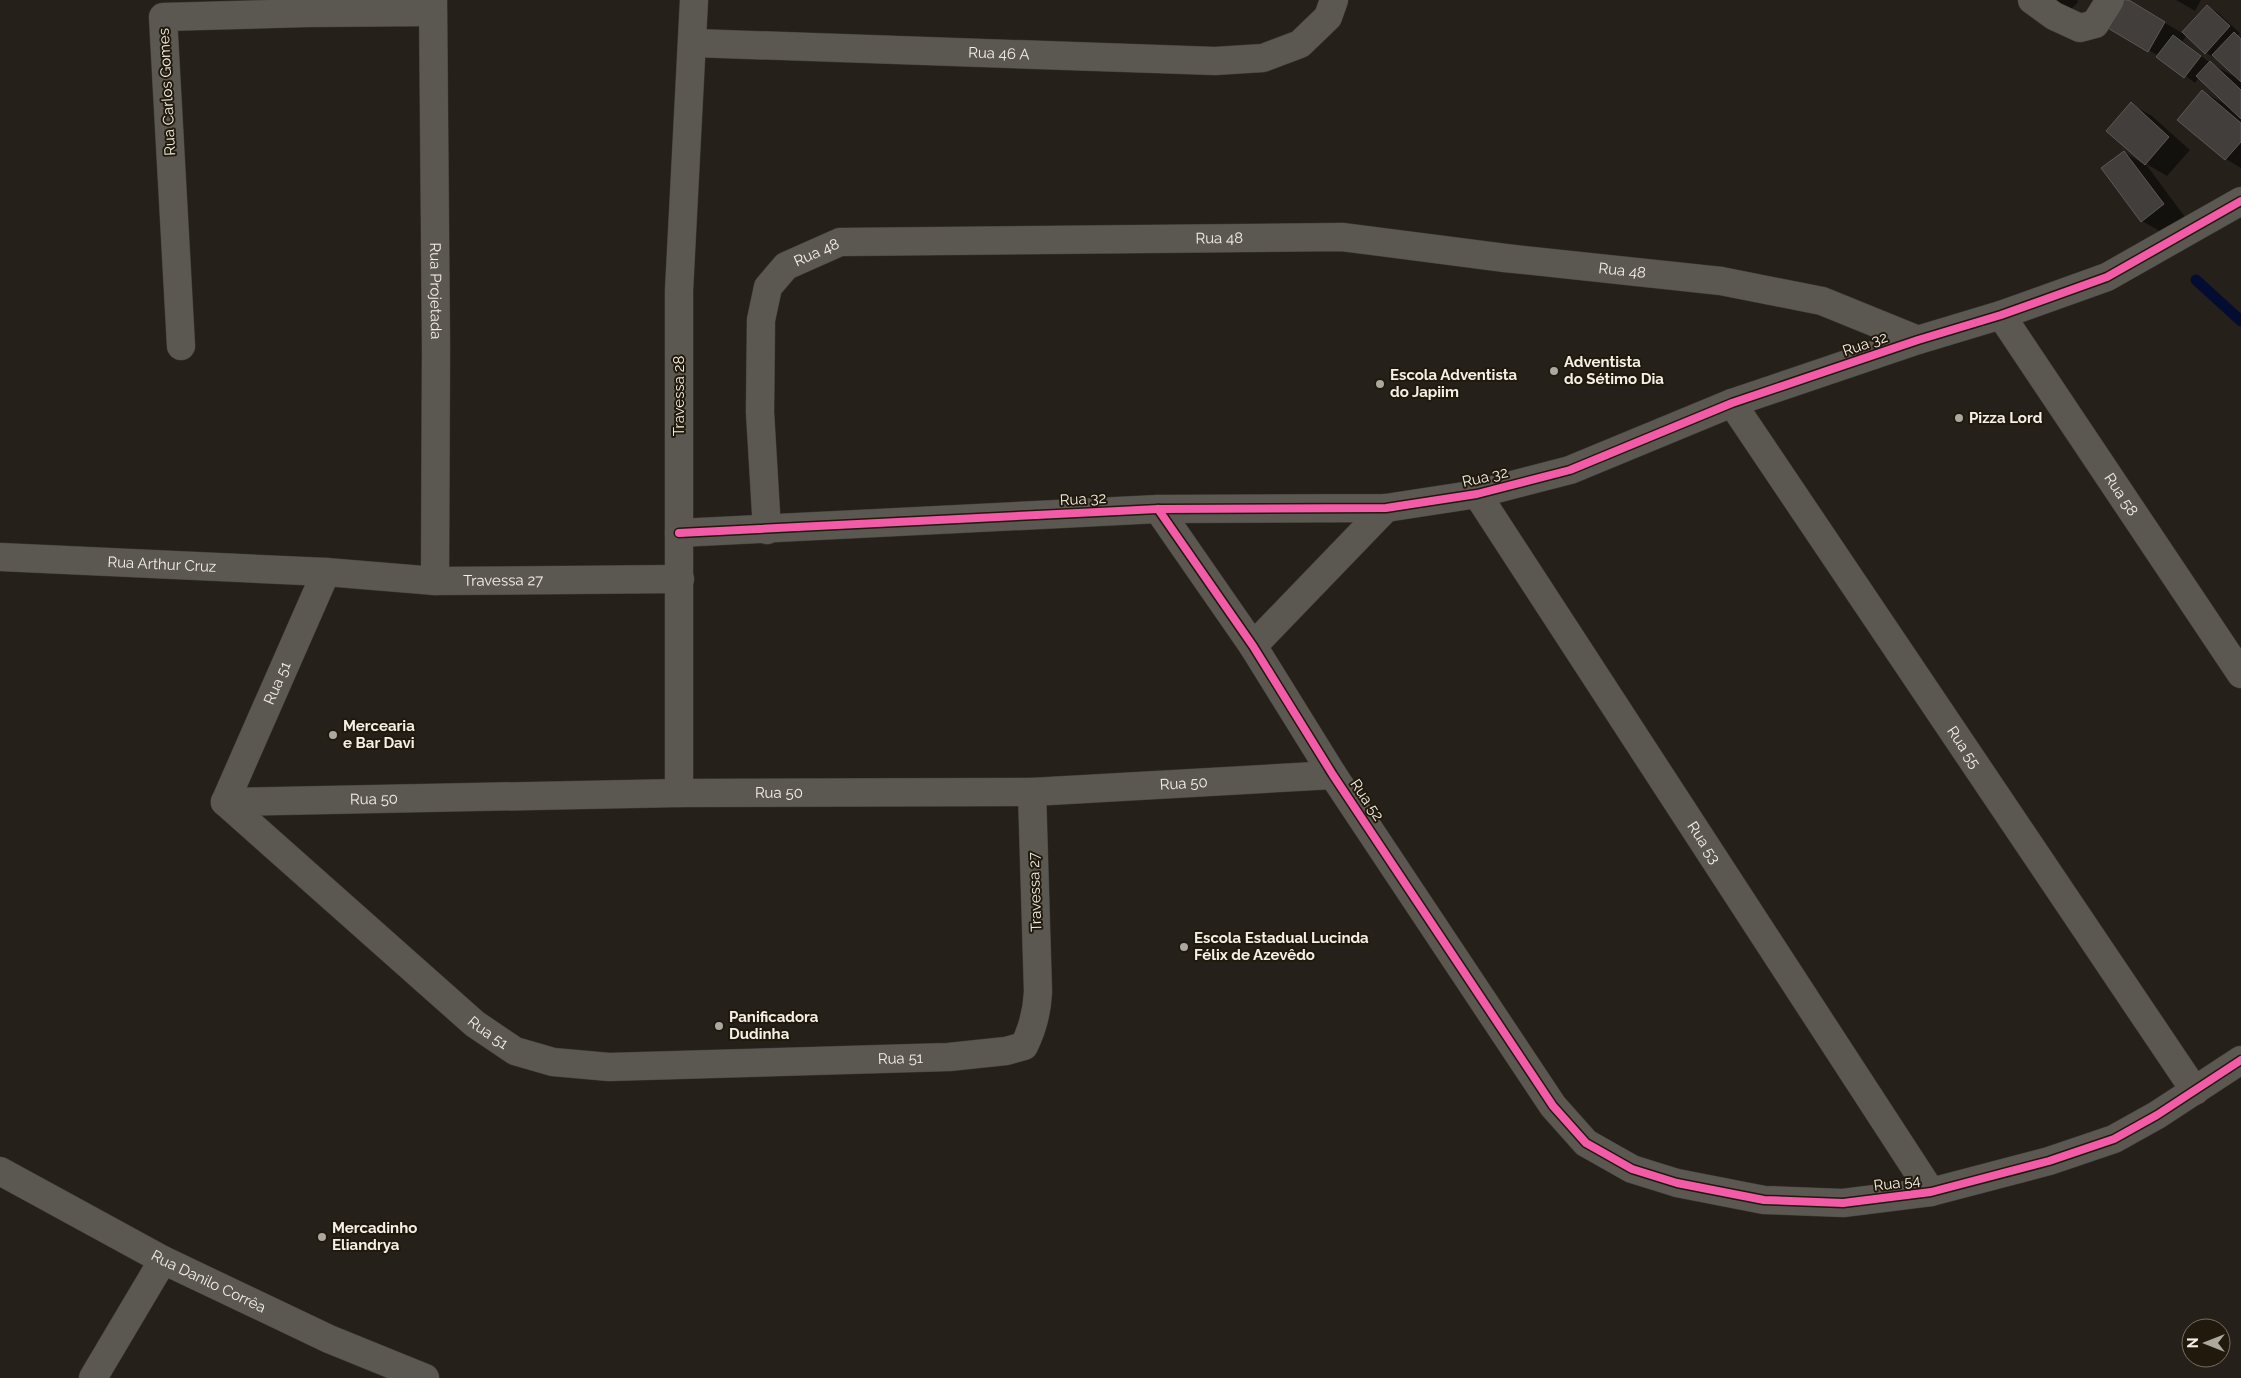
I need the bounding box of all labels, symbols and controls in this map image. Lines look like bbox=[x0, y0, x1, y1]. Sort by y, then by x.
street label: Rua Carlos Gomes bbox=[155, 28, 179, 156]
street label: Rua 46 A bbox=[968, 43, 1030, 64]
street label: Rua 48 bbox=[1195, 229, 1243, 247]
street label: Rua 48 bbox=[791, 234, 842, 270]
street label: Rua Projetada bbox=[426, 242, 445, 339]
street label: Rua 48 bbox=[1598, 259, 1647, 282]
street label: Rua 32 bbox=[1840, 328, 1890, 360]
place label: Adventista do Sétimo Dia bbox=[1564, 353, 1664, 388]
street label: Travessa 28 bbox=[670, 356, 688, 436]
marker: Adventista do Sétimo Dia bbox=[1548, 365, 1560, 377]
place label: Escola Adventista do Japiim bbox=[1390, 366, 1518, 401]
marker: Escola Adventista do Japiim bbox=[1374, 378, 1386, 390]
place label: Pizza Lord bbox=[1969, 409, 2043, 427]
marker: Pizza Lord bbox=[1953, 412, 1965, 424]
street label: Rua 32 bbox=[1460, 463, 1510, 491]
street label: Rua 58 bbox=[2100, 470, 2142, 519]
street label: Rua 32 bbox=[1059, 489, 1107, 509]
street label: Rua Arthur Cruz bbox=[107, 553, 217, 576]
street label: Travessa 27 bbox=[463, 571, 543, 590]
street label: Rua 51 bbox=[260, 658, 295, 707]
place label: Mercearia e Bar Davi bbox=[343, 717, 415, 752]
street label: Rua 55 bbox=[1943, 723, 1984, 772]
marker: Mercearia e Bar Davi bbox=[327, 729, 339, 741]
street label: Rua 50 bbox=[1159, 773, 1208, 794]
street label: Rua 52 bbox=[1347, 776, 1388, 824]
street label: Rua 50 bbox=[755, 784, 803, 802]
street label: Rua 50 bbox=[350, 790, 398, 809]
street label: Rua 53 bbox=[1684, 818, 1724, 867]
street label: Travessa 27 bbox=[1025, 852, 1045, 932]
place label: Escola Estadual Lucinda Félix de Azevêdo bbox=[1194, 929, 1369, 964]
marker: Escola Estadual Lucinda Félix de Azevêdo bbox=[1178, 941, 1190, 953]
place label: Panificadora Dudinha bbox=[729, 1008, 819, 1043]
street label: Rua 51 bbox=[464, 1013, 512, 1053]
marker: Panificadora Dudinha bbox=[713, 1020, 725, 1032]
street label: Rua 51 bbox=[878, 1049, 924, 1068]
street label: Rua 54 bbox=[1873, 1171, 1921, 1195]
place label: Mercadinho Eliandrya bbox=[332, 1219, 417, 1254]
marker: Mercadinho Eliandrya bbox=[316, 1231, 328, 1243]
street label: Rua Danilo Corrêa bbox=[148, 1246, 269, 1317]
north arrow bbox=[2181, 1318, 2231, 1368]
text: N bbox=[2185, 1338, 2201, 1348]

